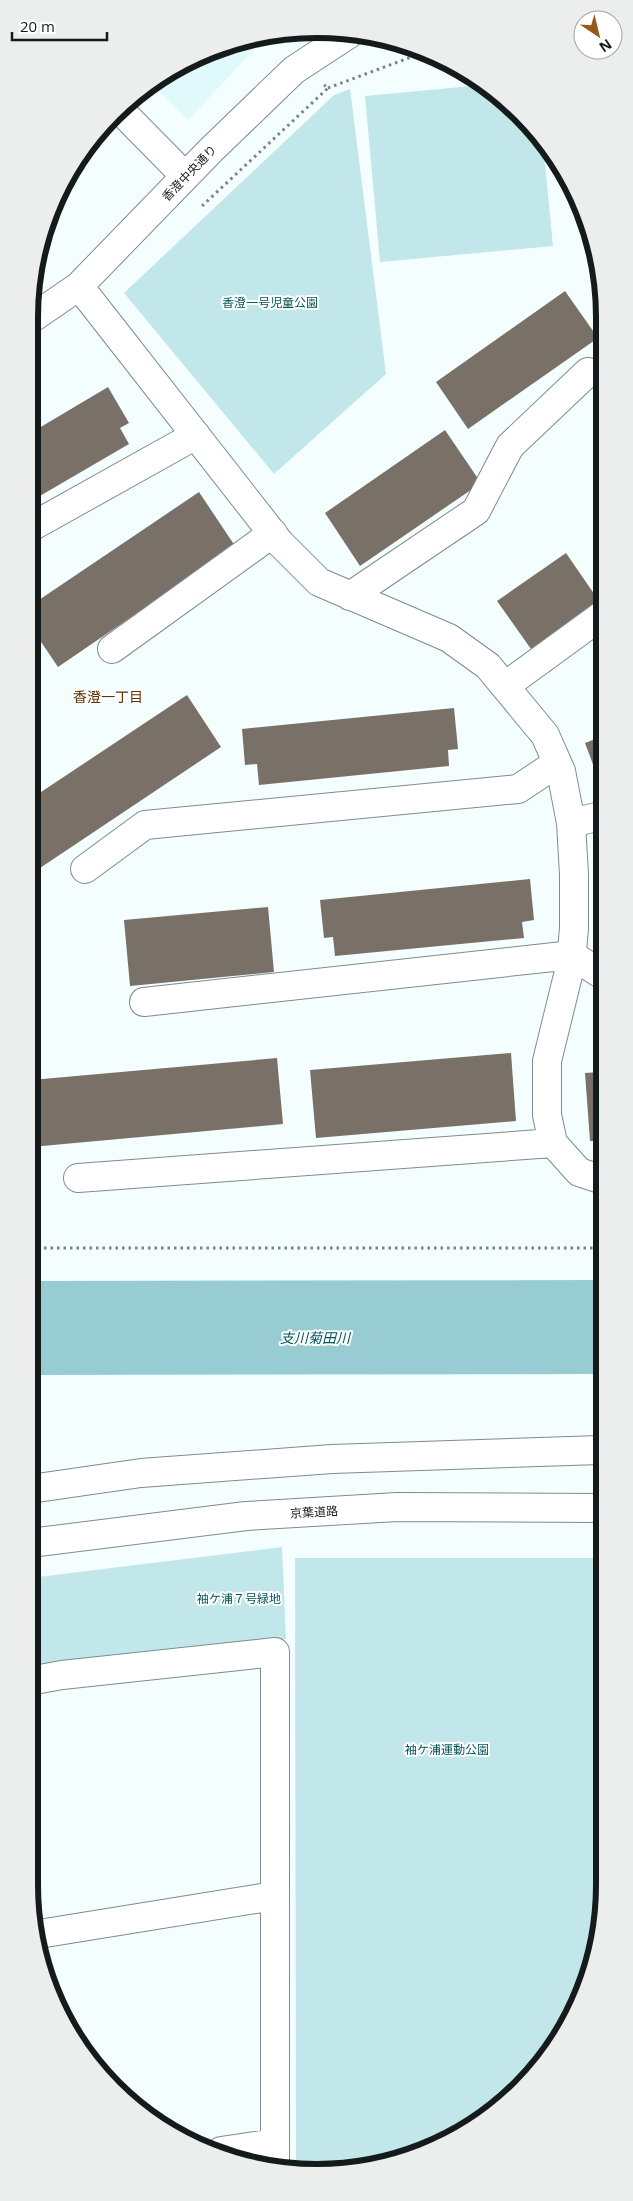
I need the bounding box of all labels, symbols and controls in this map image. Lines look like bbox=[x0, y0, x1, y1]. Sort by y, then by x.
scale bar bbox=[12, 10, 108, 42]
north arrow bbox=[573, 10, 623, 60]
text: 20 m bbox=[20, 16, 55, 36]
text: N bbox=[596, 35, 616, 57]
street label: 香澄中央通り bbox=[158, 141, 220, 205]
park label: 香澄一号児童公園 bbox=[222, 294, 318, 311]
district label: 香澄一丁目 bbox=[73, 687, 143, 706]
water label: 支川菊田川 bbox=[280, 1328, 352, 1347]
street label: 京葉道路 bbox=[290, 1502, 338, 1522]
park label: 袖ケ浦７号緑地 bbox=[197, 1590, 281, 1607]
park label: 袖ケ浦運動公園 bbox=[405, 1741, 489, 1758]

